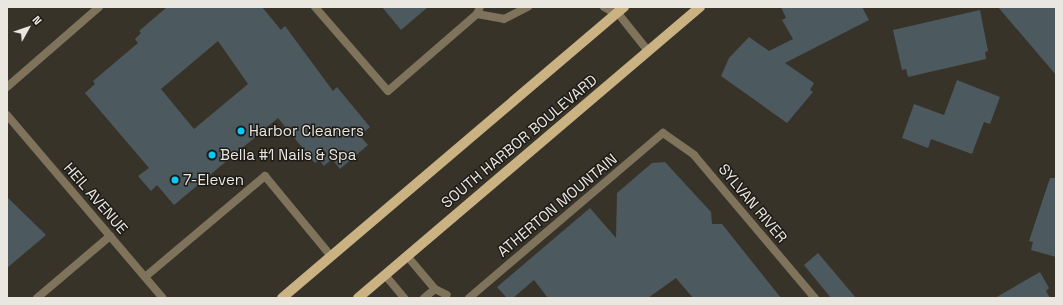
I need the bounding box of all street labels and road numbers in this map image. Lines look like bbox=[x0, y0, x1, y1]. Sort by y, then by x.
street label: SOUTH HARBOR BOULEVARD bbox=[437, 71, 601, 211]
street label: ATHERTON MOUNTAIN bbox=[494, 150, 620, 260]
street label: HEIL AVENUE bbox=[60, 159, 132, 237]
street label: SYLVAN RIVER bbox=[715, 160, 791, 246]

